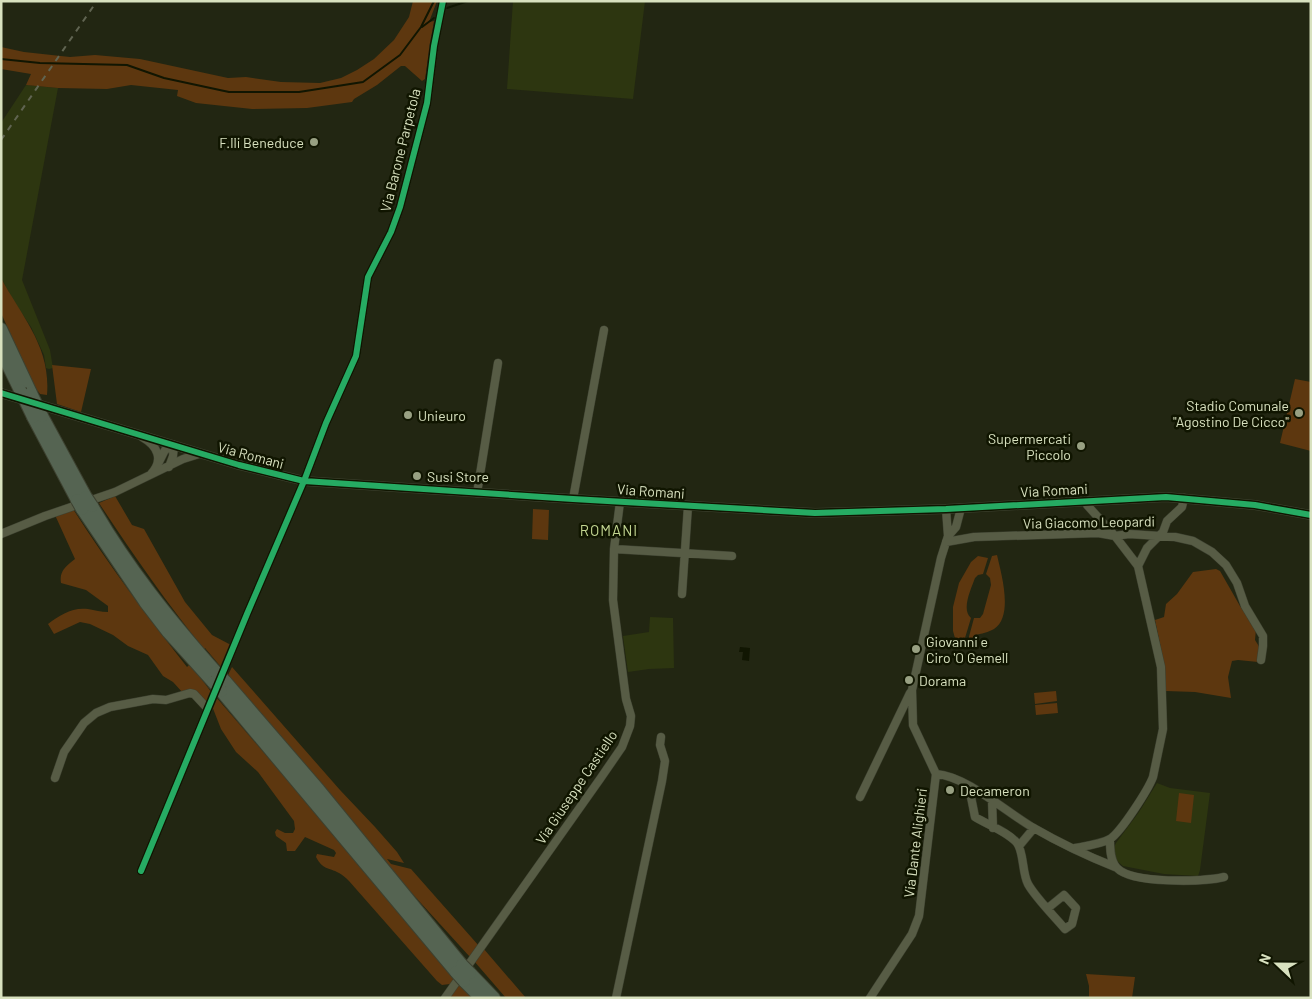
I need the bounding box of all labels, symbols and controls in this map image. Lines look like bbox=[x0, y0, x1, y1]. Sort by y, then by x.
street label: Via Barone Parpetola bbox=[376, 87, 424, 213]
place label: F.lli Beneduce bbox=[219, 134, 304, 151]
marker: F.lli Beneduce bbox=[308, 136, 320, 148]
place label: Stadio Comunale "Agostino De Cicco" bbox=[1173, 397, 1289, 430]
place label: Unieuro bbox=[418, 407, 466, 424]
marker: Stadio Comunale "Agostino De Cicco" bbox=[1293, 407, 1305, 419]
marker: Unieuro bbox=[402, 409, 414, 421]
place label: Supermercati Piccolo bbox=[988, 430, 1071, 463]
street label: Via Romani bbox=[216, 438, 286, 472]
marker: Supermercati Piccolo bbox=[1075, 440, 1087, 452]
place label: Susi Store bbox=[427, 468, 489, 485]
marker: Susi Store bbox=[411, 470, 423, 482]
street label: Via Romani bbox=[617, 480, 685, 502]
street label: Via Romani bbox=[1020, 480, 1088, 500]
street label: Via Giacomo Leopardi bbox=[1023, 512, 1155, 532]
district label: ROMANI bbox=[580, 521, 638, 539]
place label: Giovanni e Ciro 'O Gemell bbox=[926, 633, 1008, 666]
marker: Giovanni e Ciro 'O Gemell bbox=[910, 643, 922, 655]
place label: Dorama bbox=[919, 672, 966, 689]
marker: Dorama bbox=[903, 674, 915, 686]
street label: Via Giuseppe Castiello bbox=[532, 727, 620, 847]
place label: Decameron bbox=[960, 782, 1030, 799]
marker: Decameron bbox=[944, 784, 956, 796]
street label: Via Dante Alighieri bbox=[900, 787, 930, 899]
north arrow bbox=[1252, 939, 1302, 989]
text: N bbox=[1255, 951, 1274, 966]

